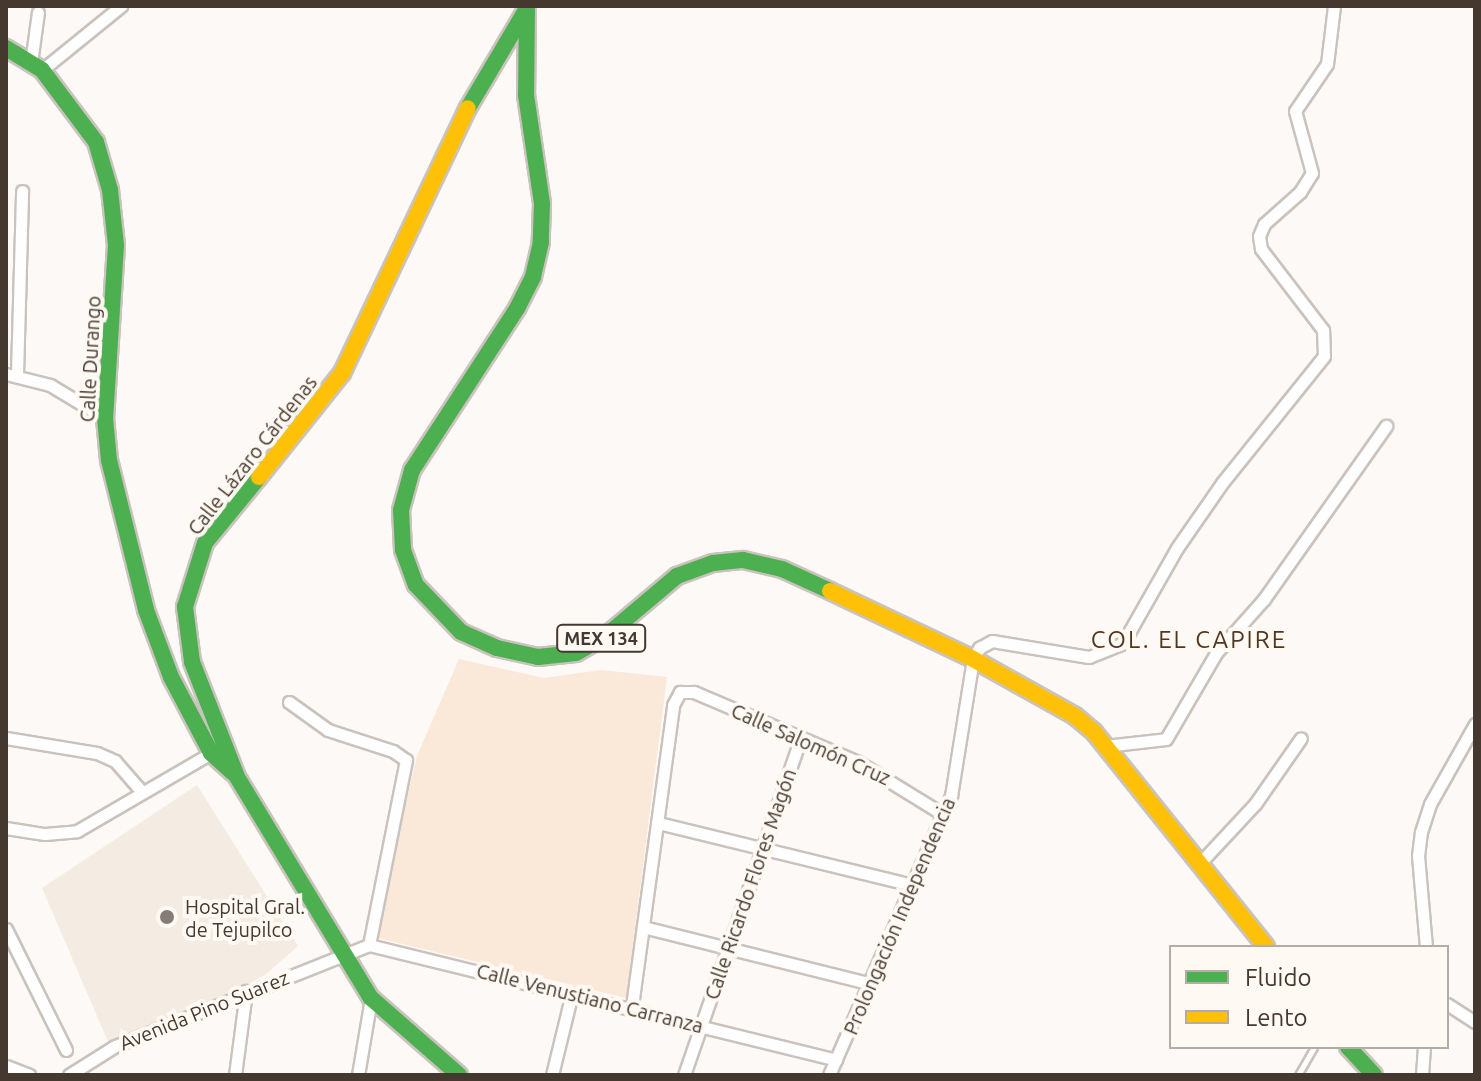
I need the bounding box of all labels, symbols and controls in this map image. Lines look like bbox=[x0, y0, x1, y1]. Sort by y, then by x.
street label: Calle Durango bbox=[75, 295, 105, 423]
street label: Calle Lázaro Cárdenas bbox=[182, 371, 322, 539]
road number: MEX 134 bbox=[555, 624, 647, 652]
district label: COL. EL CAPIRE bbox=[1091, 626, 1287, 654]
street label: Calle Salomón Cruz bbox=[728, 698, 894, 790]
street label: Calle Ricardo Flores Magón bbox=[699, 765, 801, 1003]
street label: Prolongación Independencia bbox=[838, 794, 960, 1038]
place label: Hospital Gral. de Tejupilco bbox=[185, 894, 305, 941]
marker: Hospital Gral. de Tejupilco bbox=[156, 906, 178, 928]
legend bbox=[1169, 945, 1449, 1049]
street label: Calle Venustiano Carranza bbox=[474, 958, 706, 1038]
text: Fluido bbox=[1245, 964, 1312, 991]
street label: Avenida Pino Suarez bbox=[116, 965, 292, 1055]
text: Lento bbox=[1245, 1004, 1308, 1031]

